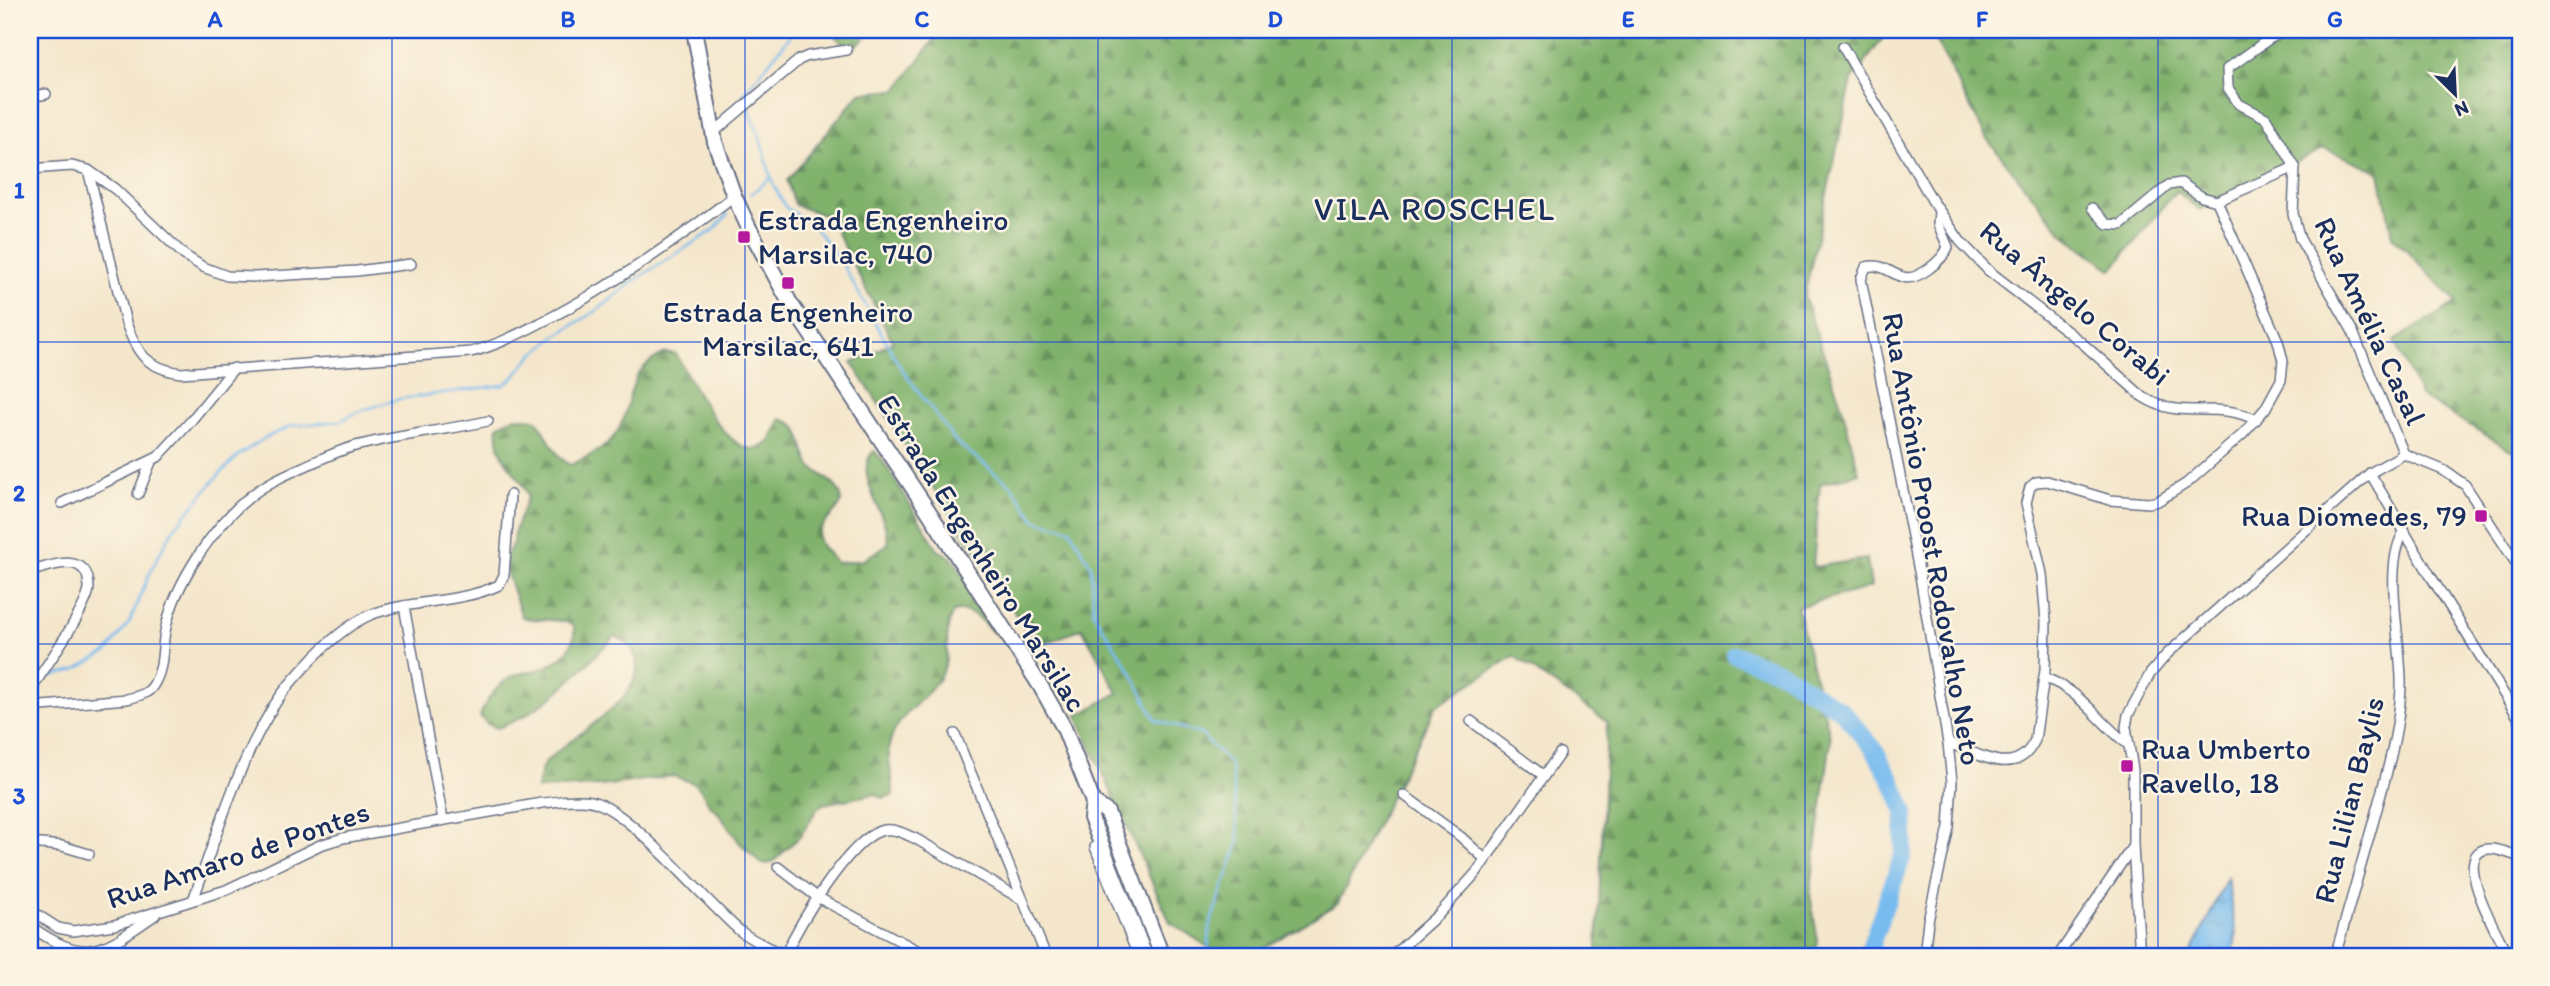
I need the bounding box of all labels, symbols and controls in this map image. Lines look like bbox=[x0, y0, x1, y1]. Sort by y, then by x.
text: A bbox=[207, 5, 223, 33]
text: B bbox=[561, 5, 576, 33]
text: C bbox=[915, 5, 930, 33]
text: D bbox=[1267, 5, 1283, 33]
text: E bbox=[1622, 5, 1635, 33]
text: F bbox=[1976, 5, 1989, 33]
text: G bbox=[2327, 5, 2343, 33]
north arrow bbox=[2420, 60, 2490, 130]
text: N bbox=[2451, 96, 2472, 122]
text: 1 bbox=[14, 176, 25, 204]
district label: VILA ROSCHEL bbox=[1314, 189, 1556, 228]
place label: Estrada Engenheiro Marsilac, 740 bbox=[758, 201, 1009, 272]
street label: Rua Amélia Casal bbox=[2306, 211, 2435, 431]
street label: Rua Ângelo Corabi bbox=[1972, 212, 2178, 393]
marker: Estrada Engenheiro Marsilac, 740 bbox=[736, 229, 752, 245]
marker: Estrada Engenheiro Marsilac, 641 bbox=[780, 275, 796, 291]
place label: Estrada Engenheiro Marsilac, 641 bbox=[663, 293, 913, 364]
street label: Rua Antônio Proost Rodovalho Neto bbox=[1874, 310, 1991, 768]
street label: Estrada Engenheiro Marsilac bbox=[869, 387, 1096, 718]
text: 2 bbox=[13, 479, 26, 507]
place label: Rua Diomedes, 79 bbox=[2241, 497, 2467, 534]
marker: Rua Diomedes, 79 bbox=[2473, 508, 2489, 524]
street label: Rua Lilian Baylis bbox=[2305, 693, 2392, 907]
place label: Rua Umberto Ravello, 18 bbox=[2141, 730, 2311, 801]
marker: Rua Umberto Ravello, 18 bbox=[2119, 758, 2135, 774]
text: 3 bbox=[13, 782, 26, 810]
street label: Rua Amaro de Pontes bbox=[102, 792, 374, 917]

